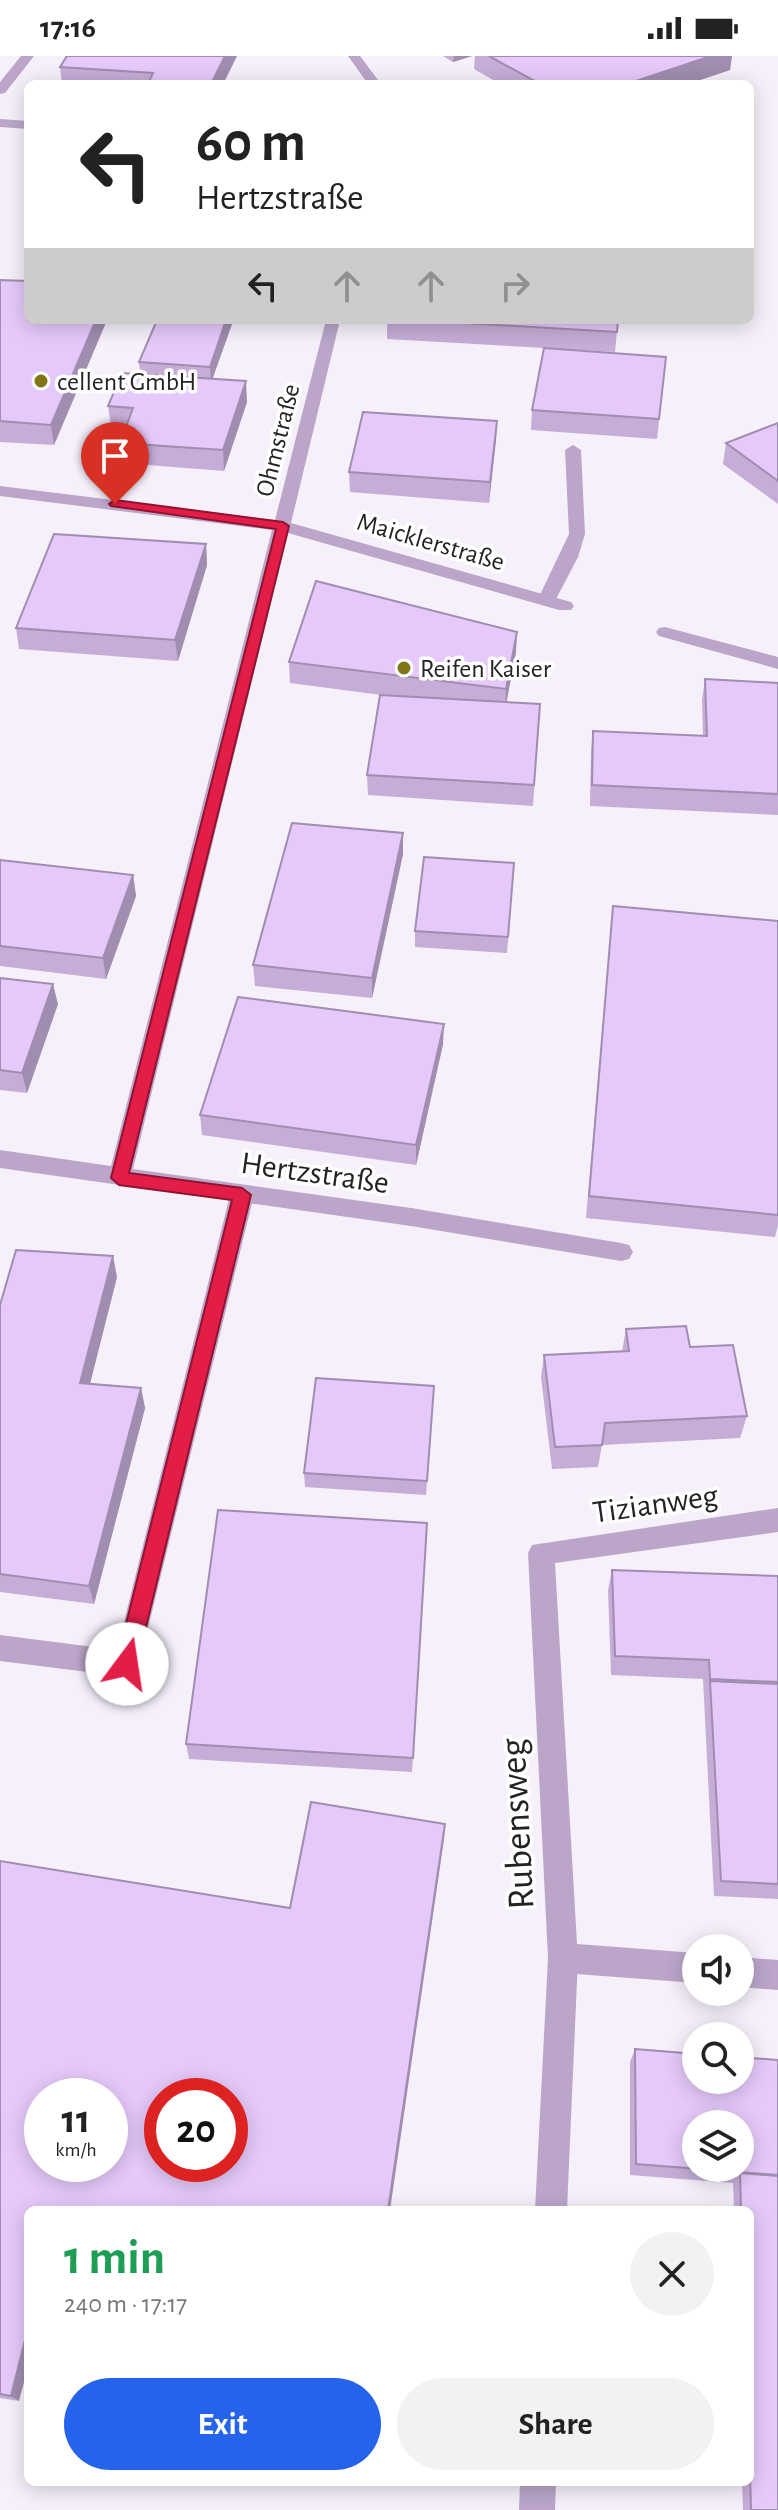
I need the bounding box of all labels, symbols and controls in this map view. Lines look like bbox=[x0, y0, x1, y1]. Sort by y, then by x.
text: 17:16 bbox=[40, 13, 96, 43]
icon: left bbox=[64, 112, 168, 216]
text: 60 m bbox=[196, 115, 306, 171]
text: Hertzstraße bbox=[196, 180, 364, 216]
icon: left bbox=[241, 264, 285, 308]
icon: ahead bbox=[325, 264, 369, 308]
icon: ahead bbox=[409, 264, 453, 308]
icon: right bbox=[493, 264, 537, 308]
place label: cellent GmbH bbox=[57, 369, 196, 395]
marker: cellent GmbH bbox=[32, 372, 50, 390]
street label: Ohmstraße bbox=[251, 381, 304, 499]
pin bbox=[81, 422, 149, 504]
icon: arrive bbox=[93, 434, 137, 478]
street label: Maicklerstraße bbox=[354, 509, 507, 575]
place label: Reifen Kaiser bbox=[420, 656, 552, 682]
marker: Reifen Kaiser bbox=[395, 659, 413, 677]
street label: Hertzstraße bbox=[239, 1147, 391, 1199]
street label: Tizianweg bbox=[591, 1479, 720, 1529]
position arrow bbox=[85, 1622, 169, 1706]
street label: Rubensweg bbox=[495, 1737, 541, 1910]
map controls bbox=[682, 1934, 754, 2182]
button: sound bbox=[682, 1934, 754, 2006]
button: search bbox=[682, 2022, 754, 2094]
speed limit sign: 20 bbox=[144, 2078, 248, 2182]
text: 11 bbox=[62, 2100, 90, 2140]
button: layers bbox=[682, 2110, 754, 2182]
text: km/h bbox=[55, 2140, 97, 2160]
button: close bbox=[630, 2232, 714, 2316]
text: 1 min bbox=[64, 2235, 165, 2283]
text: 240 m · 17:17 bbox=[64, 2291, 187, 2317]
button: Exit bbox=[64, 2378, 381, 2470]
button: Share bbox=[397, 2378, 714, 2470]

